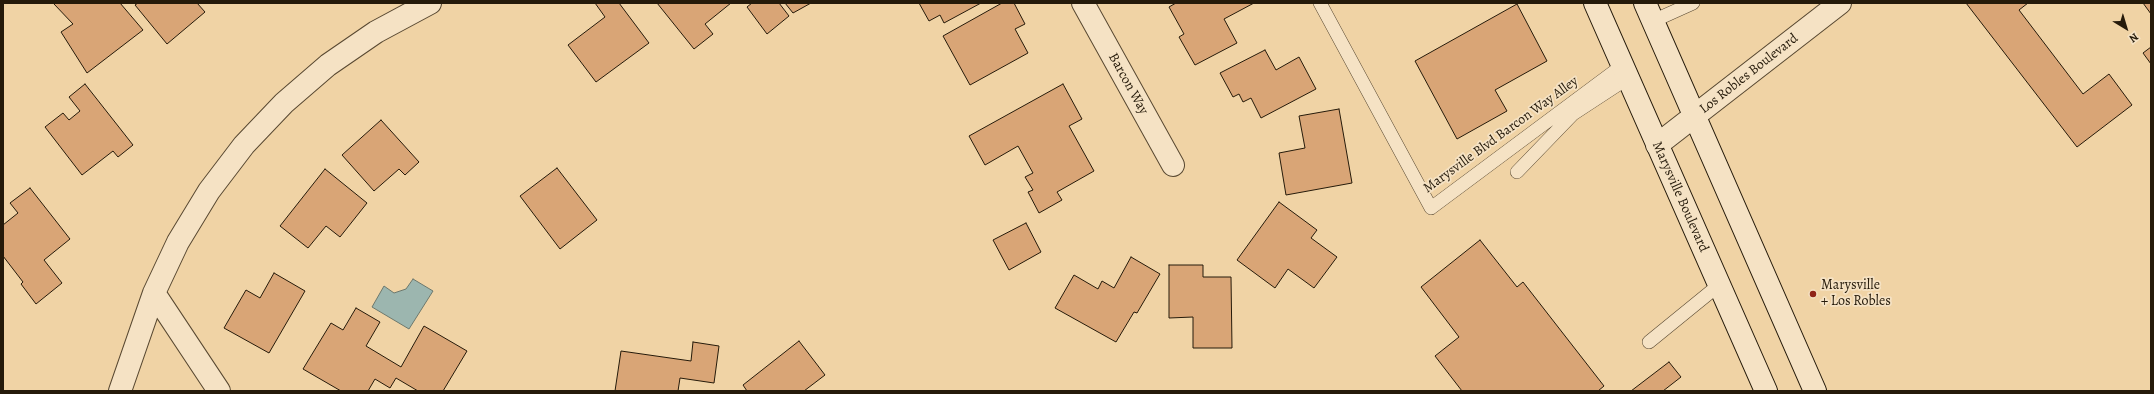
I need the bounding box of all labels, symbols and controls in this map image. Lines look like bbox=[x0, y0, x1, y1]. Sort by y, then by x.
north arrow bbox=[2106, 8, 2146, 48]
text: N bbox=[2126, 29, 2141, 46]
street label: Los Robles Boulevard bbox=[1696, 30, 1802, 118]
street label: Barcon Way bbox=[1104, 50, 1152, 118]
street label: Marysville Blvd Barcon Way Alley bbox=[1420, 73, 1582, 197]
street label: Marysville Boulevard bbox=[1648, 139, 1712, 255]
place label: Marysville + Los Robles bbox=[1821, 278, 1891, 310]
marker: Marysville + Los Robles bbox=[1808, 289, 1818, 299]

